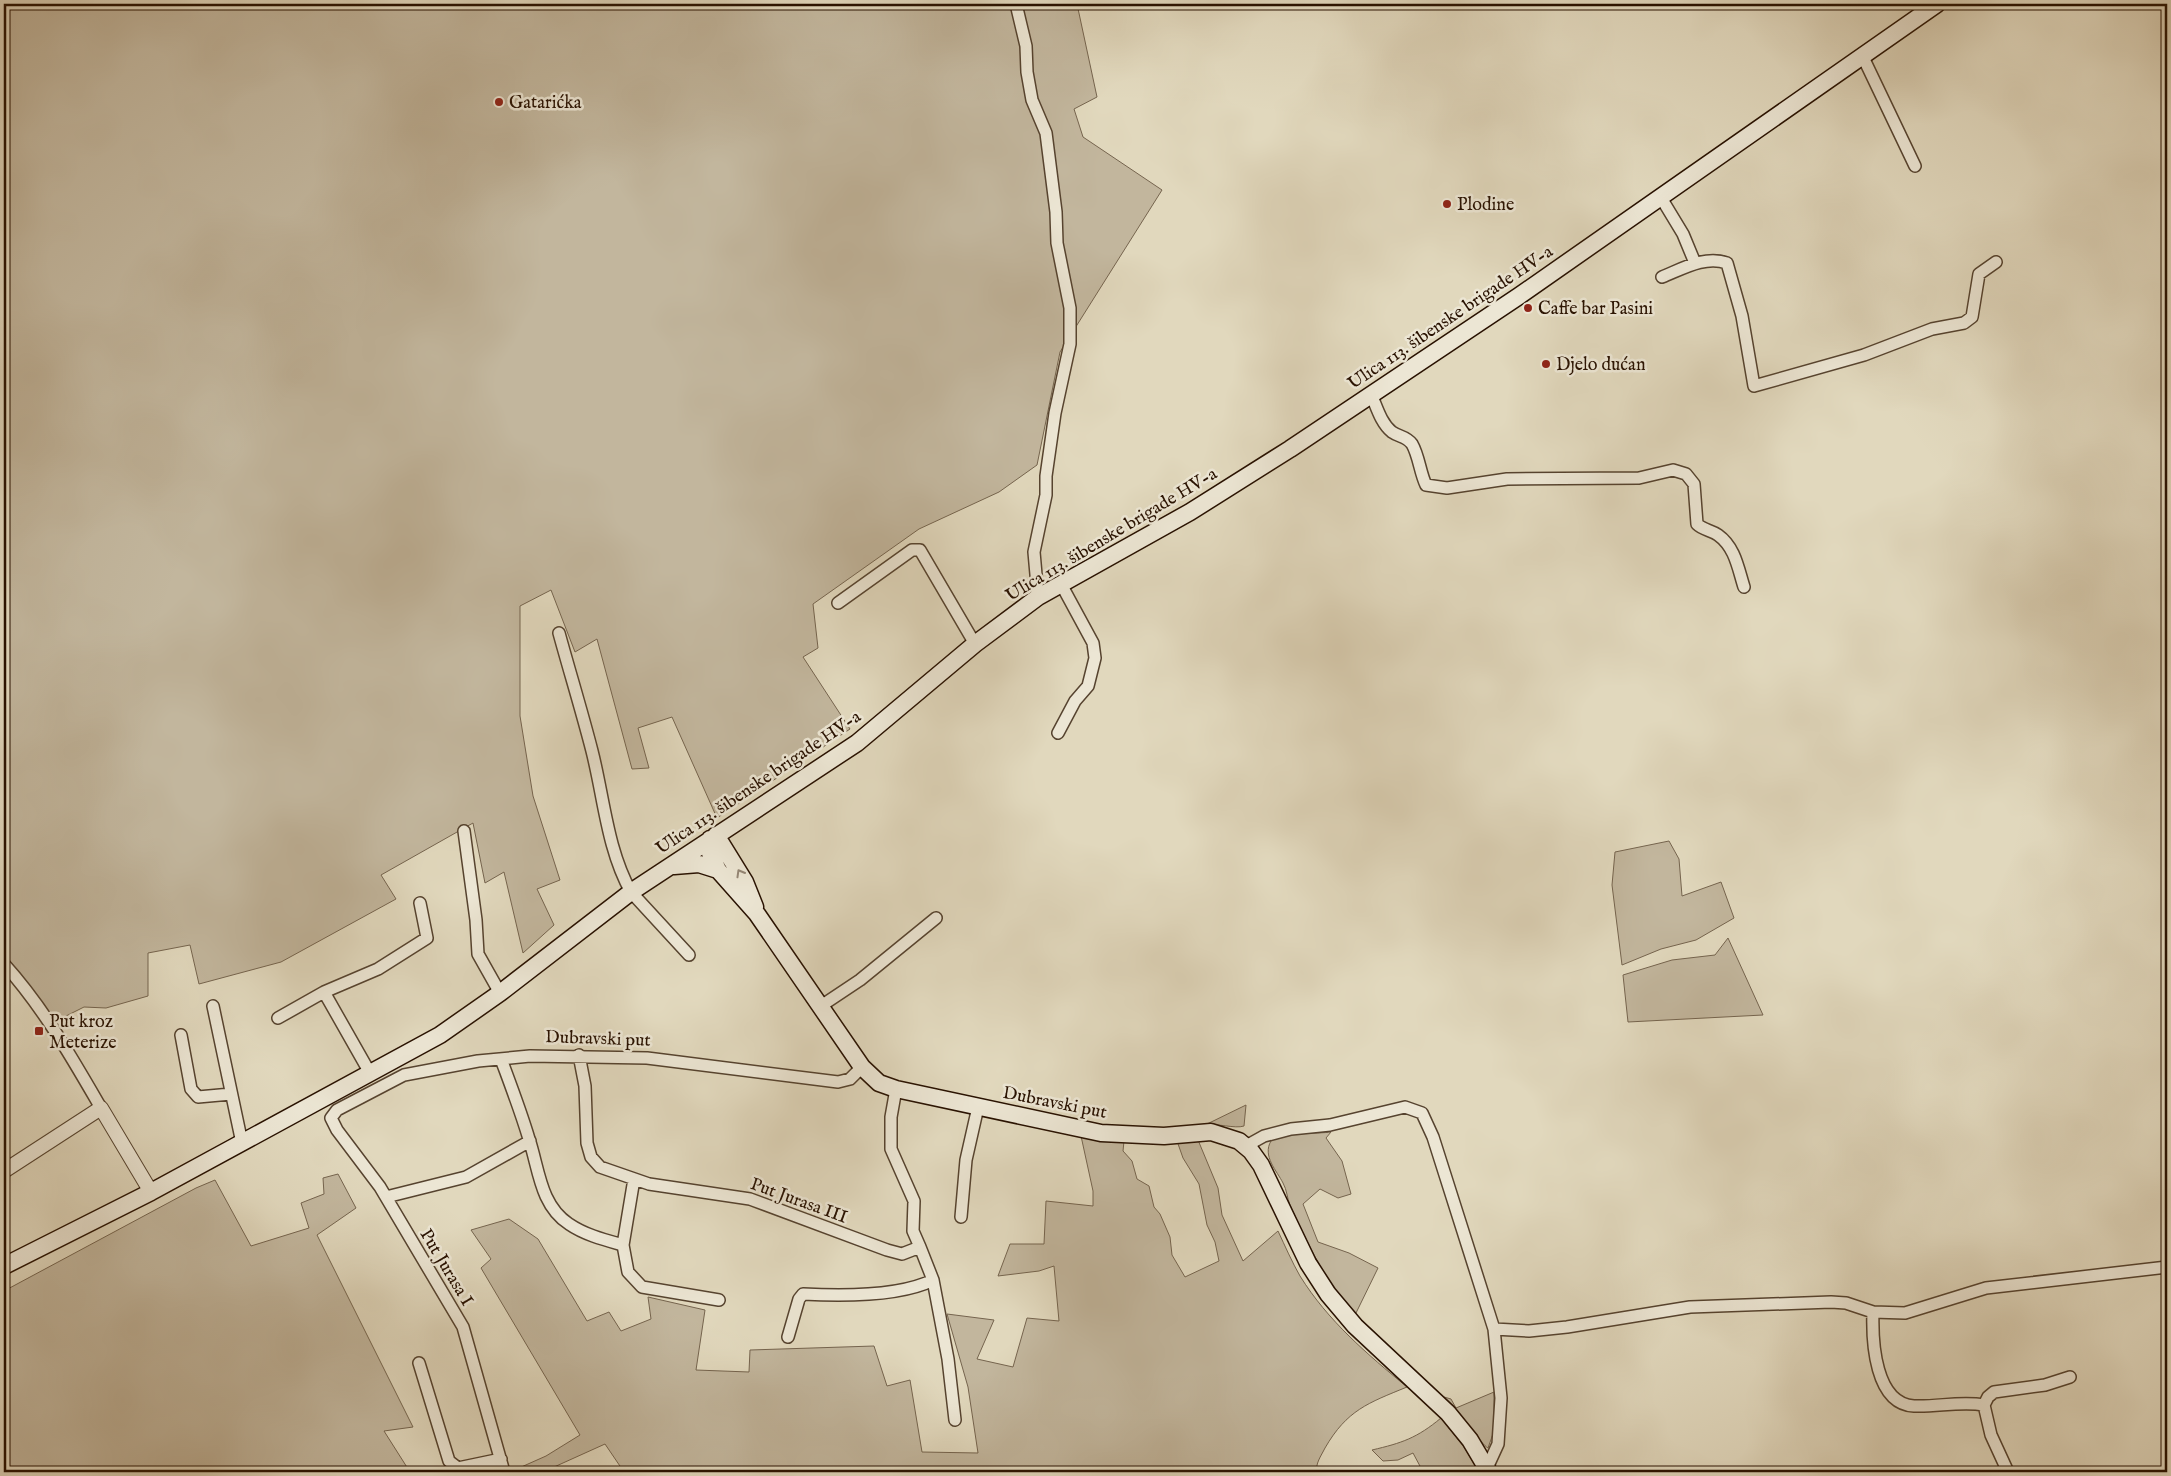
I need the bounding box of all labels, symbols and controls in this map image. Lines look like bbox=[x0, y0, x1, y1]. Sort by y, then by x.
place label: Gatarićka bbox=[509, 92, 582, 115]
marker: Gatarićka bbox=[493, 96, 505, 108]
place label: Plodine bbox=[1457, 194, 1514, 217]
marker: Plodine bbox=[1441, 198, 1453, 210]
street label: Ulica 113. šibenske brigade HV-a bbox=[1344, 241, 1558, 396]
place label: Caffe bar Pasini bbox=[1538, 298, 1653, 321]
marker: Caffe bar Pasini bbox=[1522, 302, 1534, 314]
place label: Djelo dućan bbox=[1556, 354, 1646, 377]
marker: Djelo dućan bbox=[1540, 358, 1552, 370]
street label: Ulica 113. šibenske brigade HV-a bbox=[1002, 463, 1222, 608]
street label: Ulica 113. šibenske brigade HV-a bbox=[652, 706, 866, 861]
one-way arrow bbox=[736, 869, 746, 878]
place label: Put kroz Meterize bbox=[49, 1011, 117, 1055]
marker: Put kroz Meterize bbox=[33, 1025, 45, 1037]
street label: Dubravski put bbox=[545, 1026, 651, 1053]
street label: Dubravski put bbox=[1001, 1082, 1109, 1125]
street label: Put Jurasa III bbox=[747, 1173, 850, 1230]
street label: Put Jurasa I bbox=[414, 1225, 478, 1311]

